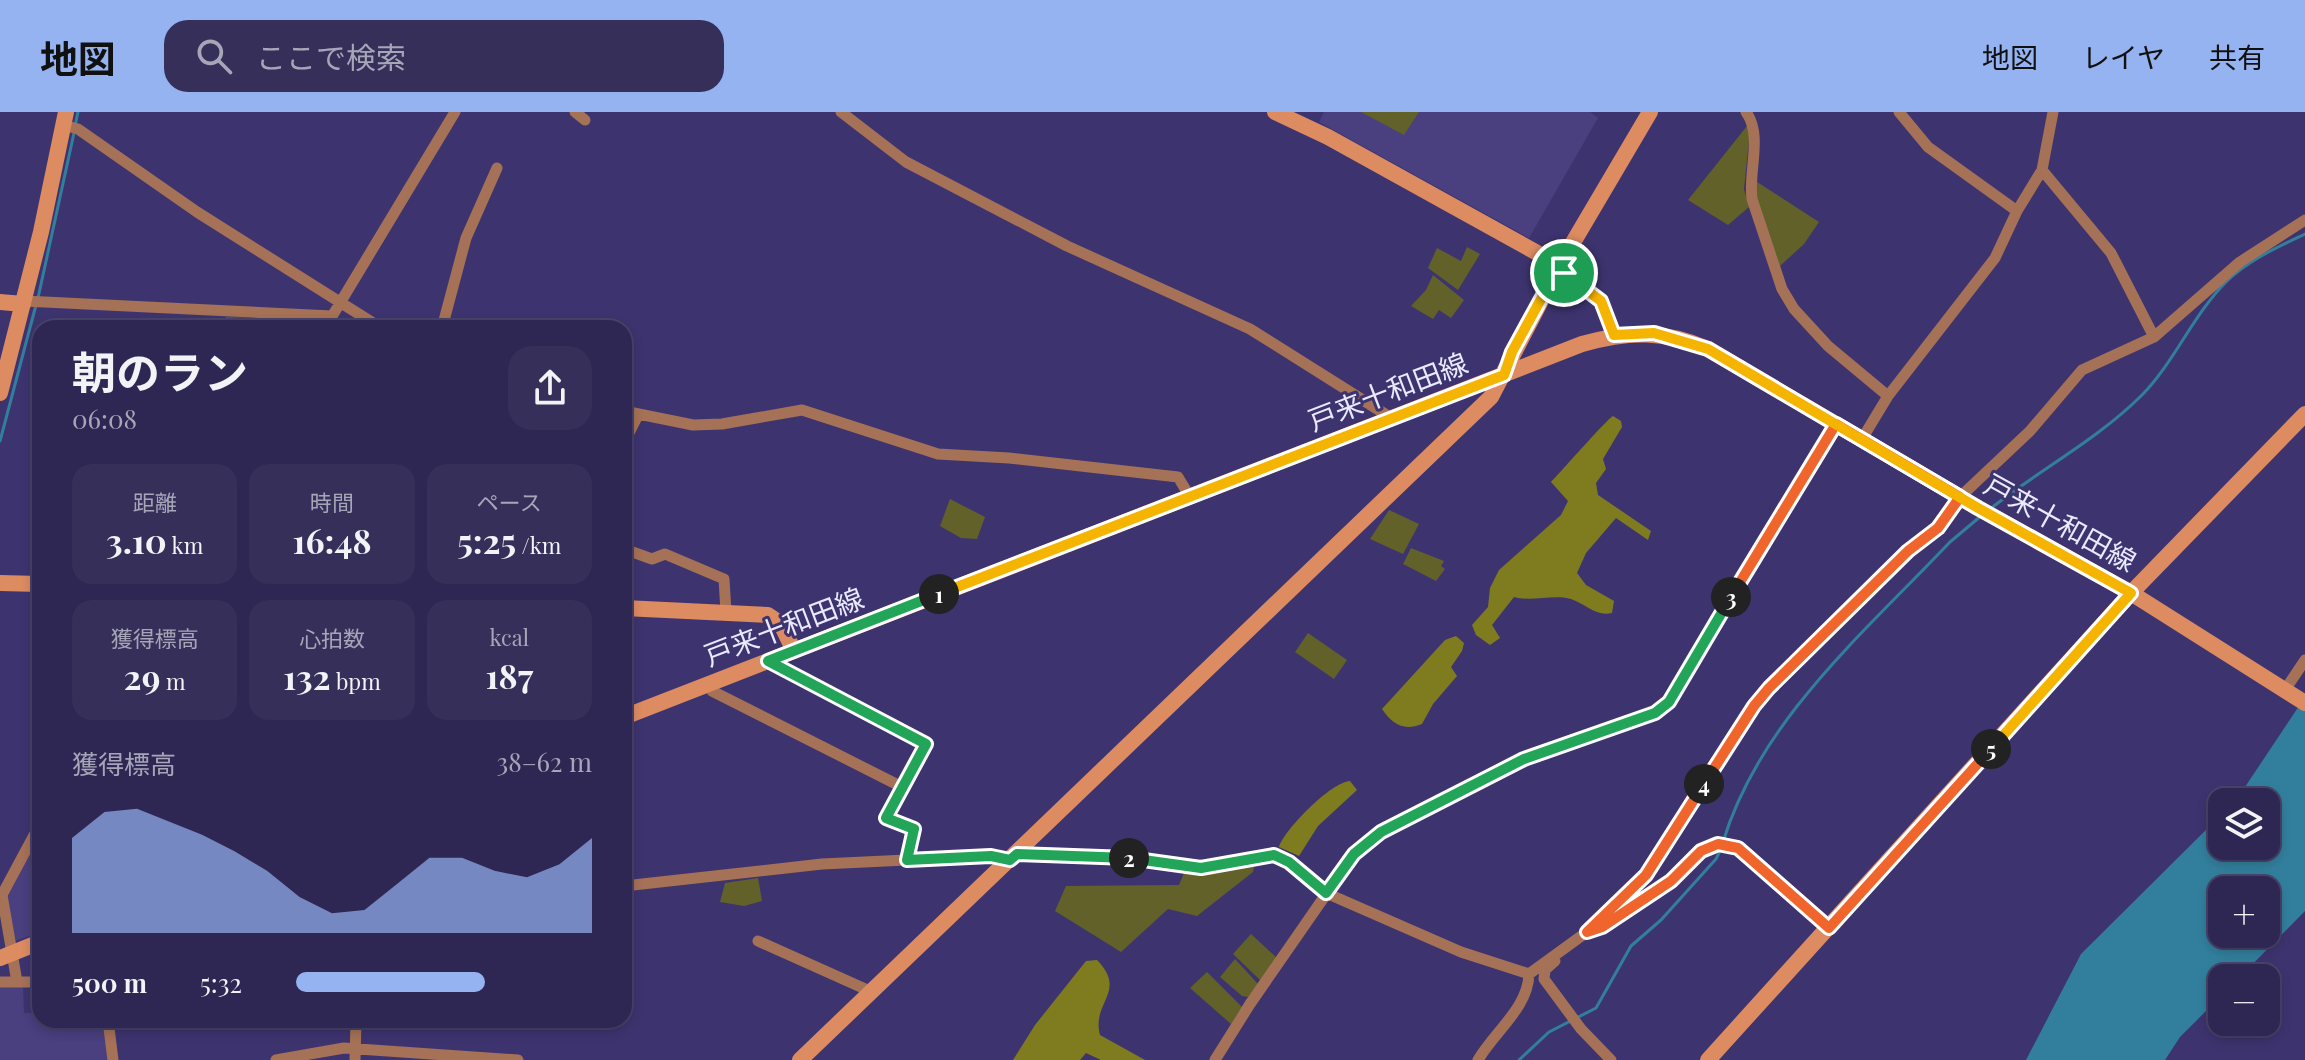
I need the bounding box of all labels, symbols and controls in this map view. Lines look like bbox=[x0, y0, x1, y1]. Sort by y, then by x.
search box bbox=[164, 20, 724, 92]
text: 地図 bbox=[40, 32, 116, 83]
icon: search bbox=[192, 34, 236, 78]
text: ここで検索 bbox=[256, 37, 406, 77]
text: 地図 bbox=[1982, 38, 2038, 75]
text: レイヤ bbox=[2082, 38, 2165, 75]
text: 共有 bbox=[2209, 38, 2265, 75]
pin bbox=[1530, 239, 1598, 307]
icon: arrive bbox=[1542, 251, 1586, 295]
text: 朝のラン bbox=[72, 341, 248, 400]
street label: 戸来十和田線 bbox=[1302, 343, 1473, 438]
button: share bbox=[508, 346, 592, 430]
text: 06:08 bbox=[72, 401, 137, 436]
street label: 戸来十和田線 bbox=[1978, 465, 2143, 579]
text: 距離 bbox=[133, 487, 177, 517]
text: 時間 bbox=[310, 487, 354, 517]
text: ペース bbox=[477, 487, 542, 517]
text: 3.10 bbox=[106, 517, 167, 563]
text: 16:48 bbox=[293, 517, 371, 563]
text: 5:25 bbox=[457, 517, 516, 563]
text: km bbox=[167, 530, 203, 560]
text: /km bbox=[516, 530, 561, 560]
pin: 1 bbox=[919, 574, 959, 614]
pin: 3 bbox=[1711, 577, 1751, 617]
street label: 戸来十和田線 bbox=[698, 578, 869, 673]
text: 1 bbox=[935, 579, 943, 609]
text: 3 bbox=[1726, 582, 1736, 612]
text: kcal bbox=[490, 622, 529, 652]
text: 獲得標高 bbox=[111, 623, 199, 653]
text: 心拍数 bbox=[299, 623, 365, 653]
text: 187 bbox=[486, 652, 533, 698]
text: 29 bbox=[124, 653, 160, 699]
text: 132 bbox=[283, 653, 330, 699]
text: m bbox=[160, 666, 185, 696]
text: bpm bbox=[330, 666, 381, 696]
pin: 5 bbox=[1971, 729, 2011, 769]
text: 5 bbox=[1986, 734, 1996, 764]
text: 38–62 m bbox=[496, 744, 592, 779]
text: 獲得標高 bbox=[72, 746, 176, 781]
pin: 4 bbox=[1684, 764, 1724, 804]
text: 4 bbox=[1698, 769, 1710, 799]
map controls bbox=[2208, 788, 2280, 1036]
button: layers bbox=[2208, 788, 2280, 860]
pin: 2 bbox=[1109, 838, 1149, 878]
text: 2 bbox=[1123, 843, 1135, 873]
button: + bbox=[2208, 876, 2280, 948]
button: − bbox=[2208, 964, 2280, 1036]
text: 500 m bbox=[72, 965, 147, 1000]
text: 5:32 bbox=[200, 965, 242, 1000]

